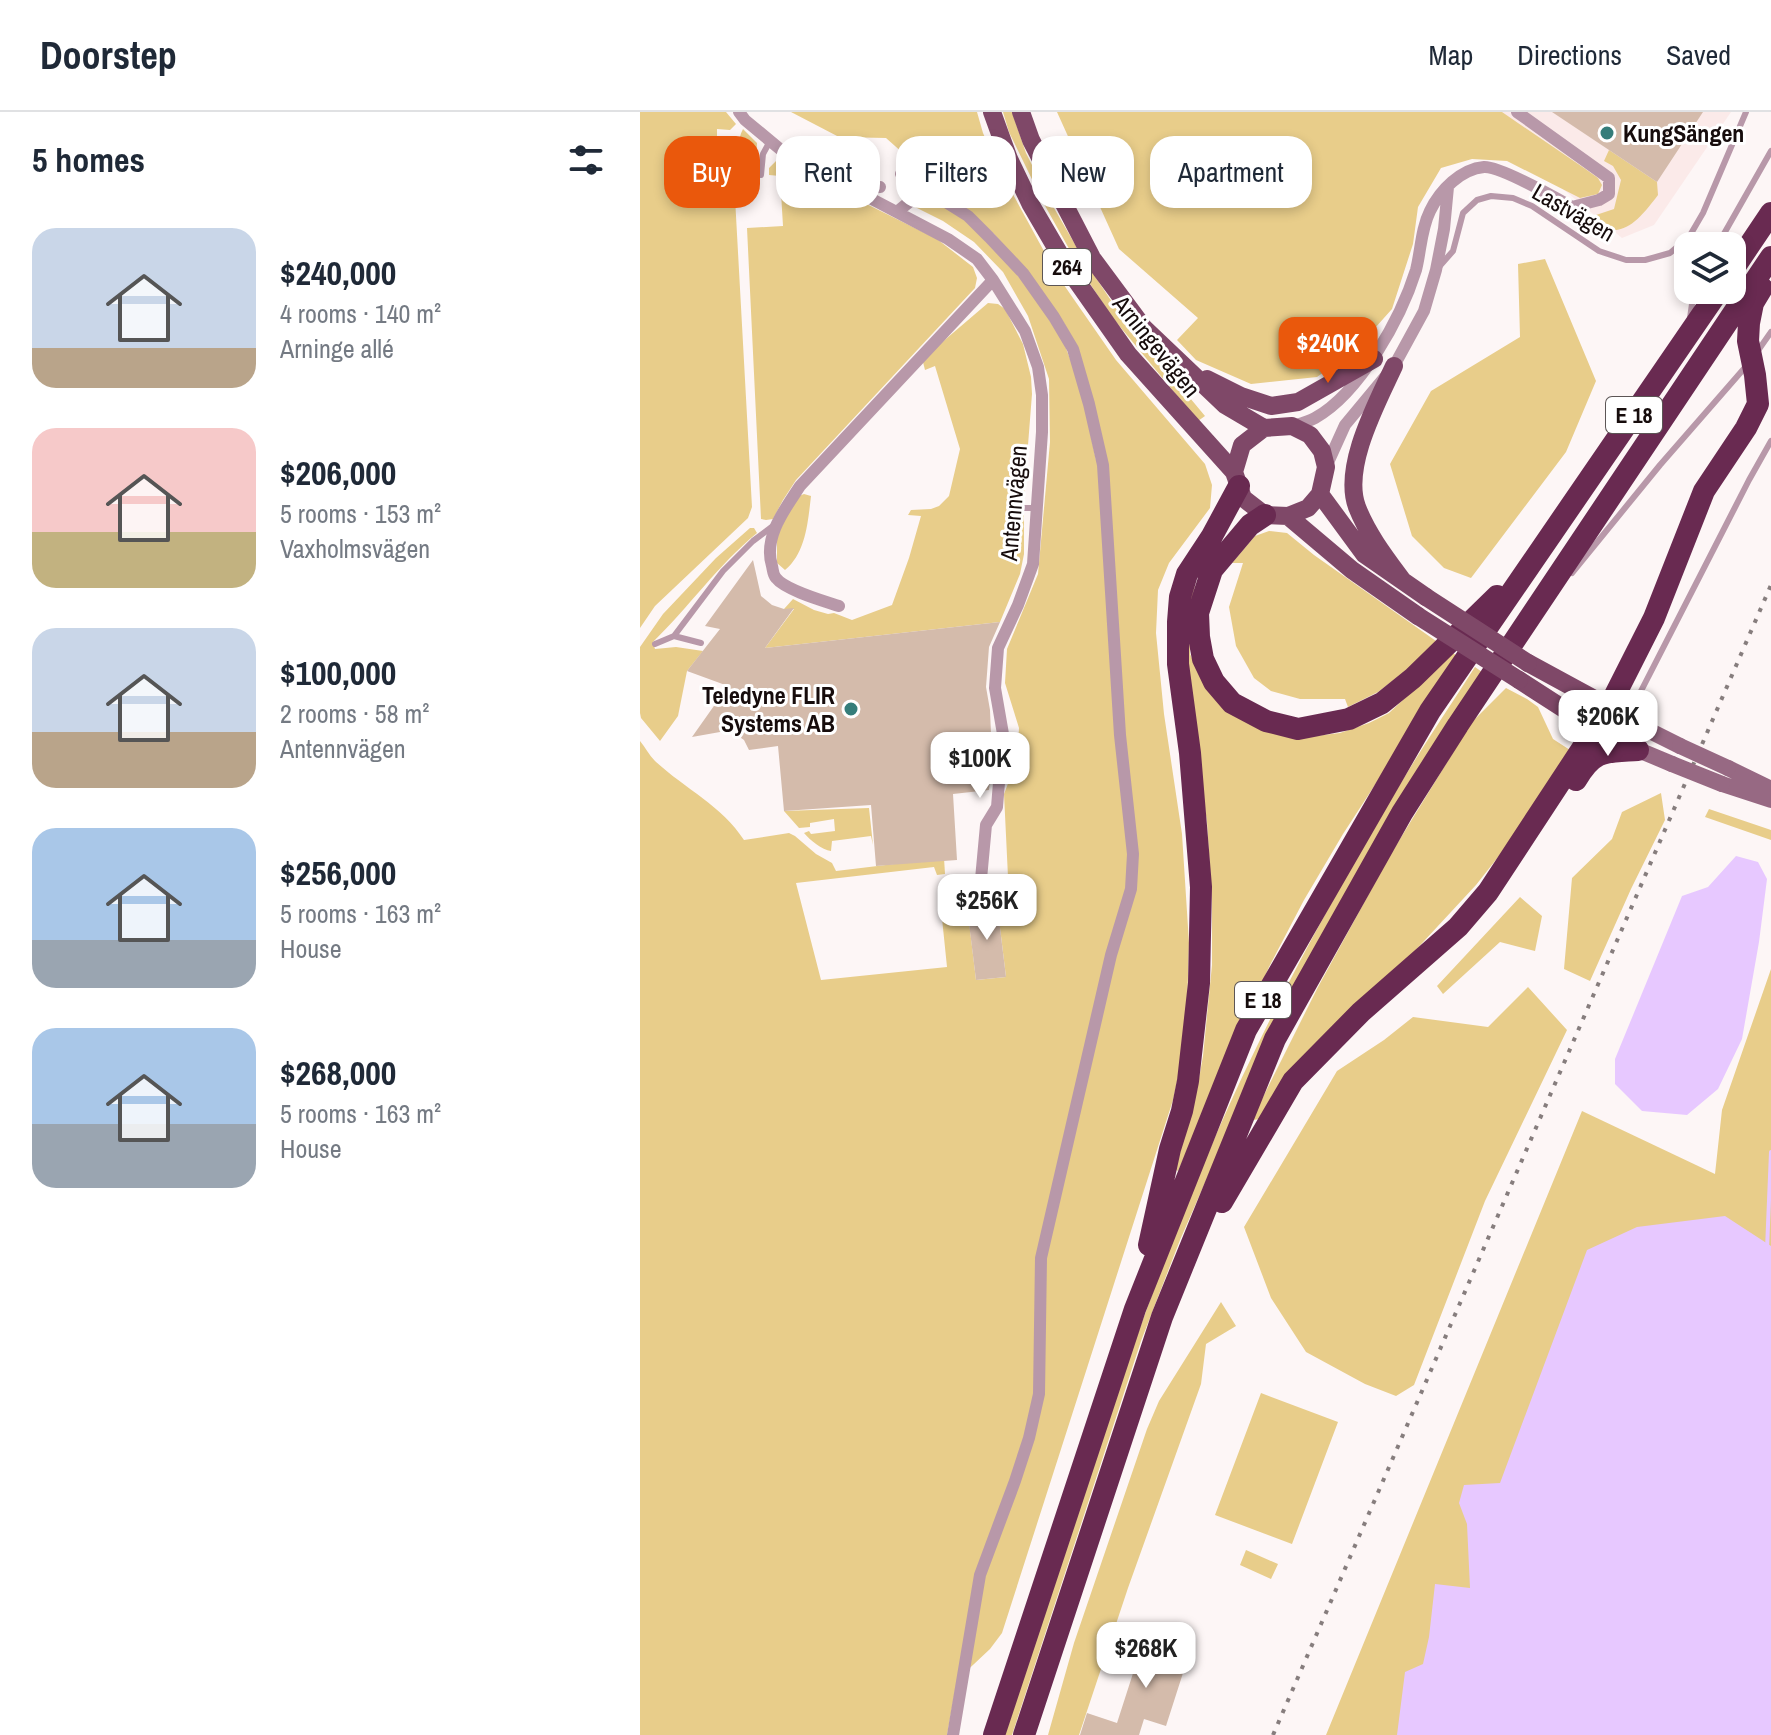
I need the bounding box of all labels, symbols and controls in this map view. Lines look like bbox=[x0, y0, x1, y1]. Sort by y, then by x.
text: Doorstep bbox=[40, 30, 177, 81]
text: Map bbox=[1429, 36, 1473, 74]
text: Directions bbox=[1517, 36, 1622, 74]
text: Saved bbox=[1666, 36, 1731, 74]
place label: KungSängen bbox=[1623, 117, 1744, 149]
marker: KungSängen bbox=[1598, 124, 1616, 142]
chip: Buy bbox=[664, 136, 760, 208]
chip: Rent bbox=[776, 136, 880, 208]
chip: Filters bbox=[896, 136, 1016, 208]
chip: New bbox=[1032, 136, 1134, 208]
chip: Apartment bbox=[1150, 136, 1312, 208]
text: 5 homes bbox=[32, 137, 145, 183]
icon: filters bbox=[564, 138, 608, 182]
street label: Lastvägen bbox=[1527, 175, 1621, 249]
map controls bbox=[1674, 232, 1746, 304]
button: layers bbox=[1674, 232, 1746, 304]
road number: 264 bbox=[1043, 249, 1091, 285]
text: $240,000 bbox=[280, 250, 396, 296]
icon: home bbox=[96, 260, 192, 356]
street label: Arningevägen bbox=[1105, 288, 1208, 404]
text: 4 rooms · 140 m² bbox=[280, 296, 441, 331]
pin: $240K bbox=[1272, 317, 1384, 385]
text: $240K bbox=[1297, 325, 1359, 360]
text: Arninge allé bbox=[280, 331, 394, 366]
road number: E 18 bbox=[1606, 397, 1662, 433]
street label: Antennvägen bbox=[992, 444, 1034, 563]
text: $206,000 bbox=[280, 450, 396, 496]
icon: home bbox=[96, 460, 192, 556]
text: 5 rooms · 153 m² bbox=[280, 496, 441, 531]
text: Vaxholmsvägen bbox=[280, 531, 430, 566]
text: $100,000 bbox=[280, 650, 396, 696]
icon: home bbox=[96, 660, 192, 756]
place label: Teledyne FLIR Systems AB bbox=[702, 679, 835, 739]
pin: $206K bbox=[1552, 690, 1664, 758]
text: 2 rooms · 58 m² bbox=[280, 696, 429, 731]
text: $206K bbox=[1577, 698, 1639, 733]
marker: Teledyne FLIR Systems AB bbox=[842, 700, 860, 718]
text: Antennvägen bbox=[280, 731, 406, 766]
pin: $100K bbox=[924, 732, 1036, 800]
text: $100K bbox=[949, 740, 1011, 775]
text: $256,000 bbox=[280, 850, 396, 896]
icon: home bbox=[96, 860, 192, 956]
pin: $256K bbox=[931, 874, 1043, 942]
text: $256K bbox=[956, 882, 1018, 917]
text: 5 rooms · 163 m² bbox=[280, 896, 441, 931]
text: House bbox=[280, 931, 342, 966]
road number: E 18 bbox=[1235, 982, 1291, 1018]
text: $268,000 bbox=[280, 1050, 396, 1096]
icon: home bbox=[96, 1060, 192, 1156]
text: 5 rooms · 163 m² bbox=[280, 1096, 441, 1131]
text: House bbox=[280, 1131, 342, 1166]
pin: $268K bbox=[1090, 1622, 1202, 1690]
text: $268K bbox=[1115, 1630, 1177, 1665]

